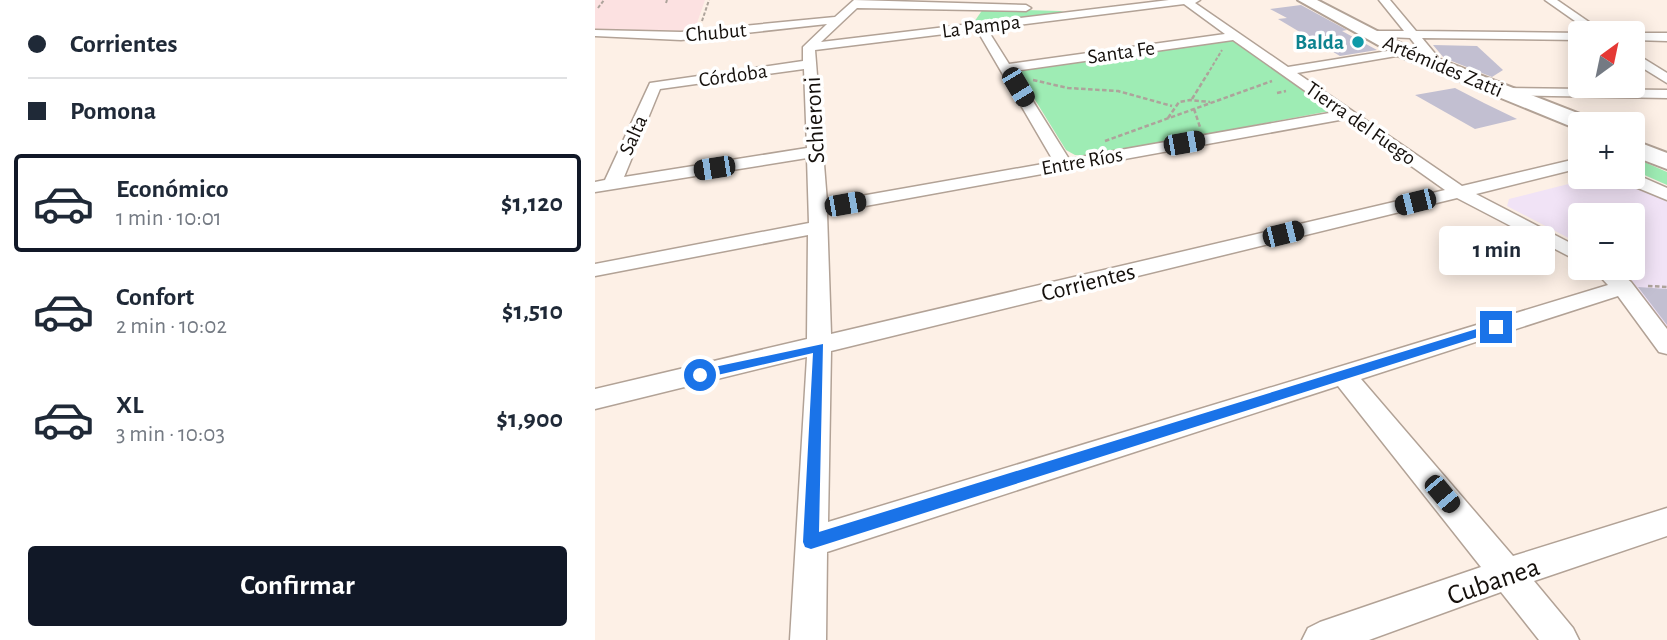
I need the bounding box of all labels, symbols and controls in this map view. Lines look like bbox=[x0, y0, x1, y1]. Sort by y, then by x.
street label: La Pampa bbox=[941, 11, 1022, 42]
street label: Chubut bbox=[685, 19, 748, 46]
north arrow bbox=[1568, 21, 1645, 98]
map controls bbox=[1568, 21, 1645, 280]
text: Corrientes bbox=[70, 31, 177, 57]
place label: Balda bbox=[1295, 32, 1344, 53]
street label: Artémides Zatti bbox=[1380, 32, 1506, 101]
marker: Balda bbox=[1350, 34, 1366, 50]
street label: Santa Fe bbox=[1086, 37, 1156, 68]
street label: Córdoba bbox=[697, 60, 769, 91]
car bbox=[999, 64, 1038, 110]
street label: Schieroni bbox=[801, 76, 829, 164]
street label: Tierra del Fuego bbox=[1302, 78, 1420, 169]
text: Pomona bbox=[70, 98, 156, 124]
street label: Salta bbox=[616, 112, 651, 158]
button: + bbox=[1568, 112, 1645, 189]
car bbox=[1162, 129, 1207, 157]
street label: Entre Ríos bbox=[1040, 144, 1124, 179]
car bbox=[692, 154, 737, 182]
icon: car bbox=[32, 172, 95, 235]
text: Económico bbox=[116, 176, 229, 202]
car bbox=[1393, 187, 1438, 217]
text: $1,120 bbox=[501, 190, 563, 216]
car bbox=[823, 190, 868, 218]
button: − bbox=[1568, 203, 1645, 280]
text: 1 min · 10:01 bbox=[116, 207, 222, 230]
car bbox=[1261, 219, 1306, 249]
callout: 1 min bbox=[1438, 226, 1554, 274]
text: 1 min bbox=[1473, 239, 1521, 262]
street label: Corrientes bbox=[1039, 260, 1138, 306]
icon: car bbox=[32, 280, 95, 343]
text: Confort bbox=[116, 284, 194, 310]
text: $1,510 bbox=[502, 298, 563, 324]
route end bbox=[1480, 311, 1512, 343]
text: 2 min · 10:02 bbox=[116, 315, 227, 338]
route start bbox=[684, 359, 716, 391]
icon: car bbox=[32, 388, 95, 451]
text: XL bbox=[116, 392, 143, 418]
text: $1,900 bbox=[496, 406, 563, 432]
text: 3 min · 10:03 bbox=[116, 423, 225, 446]
car bbox=[1421, 471, 1464, 517]
button: Confirmar bbox=[28, 546, 567, 626]
street label: Cubanea bbox=[1444, 553, 1544, 611]

